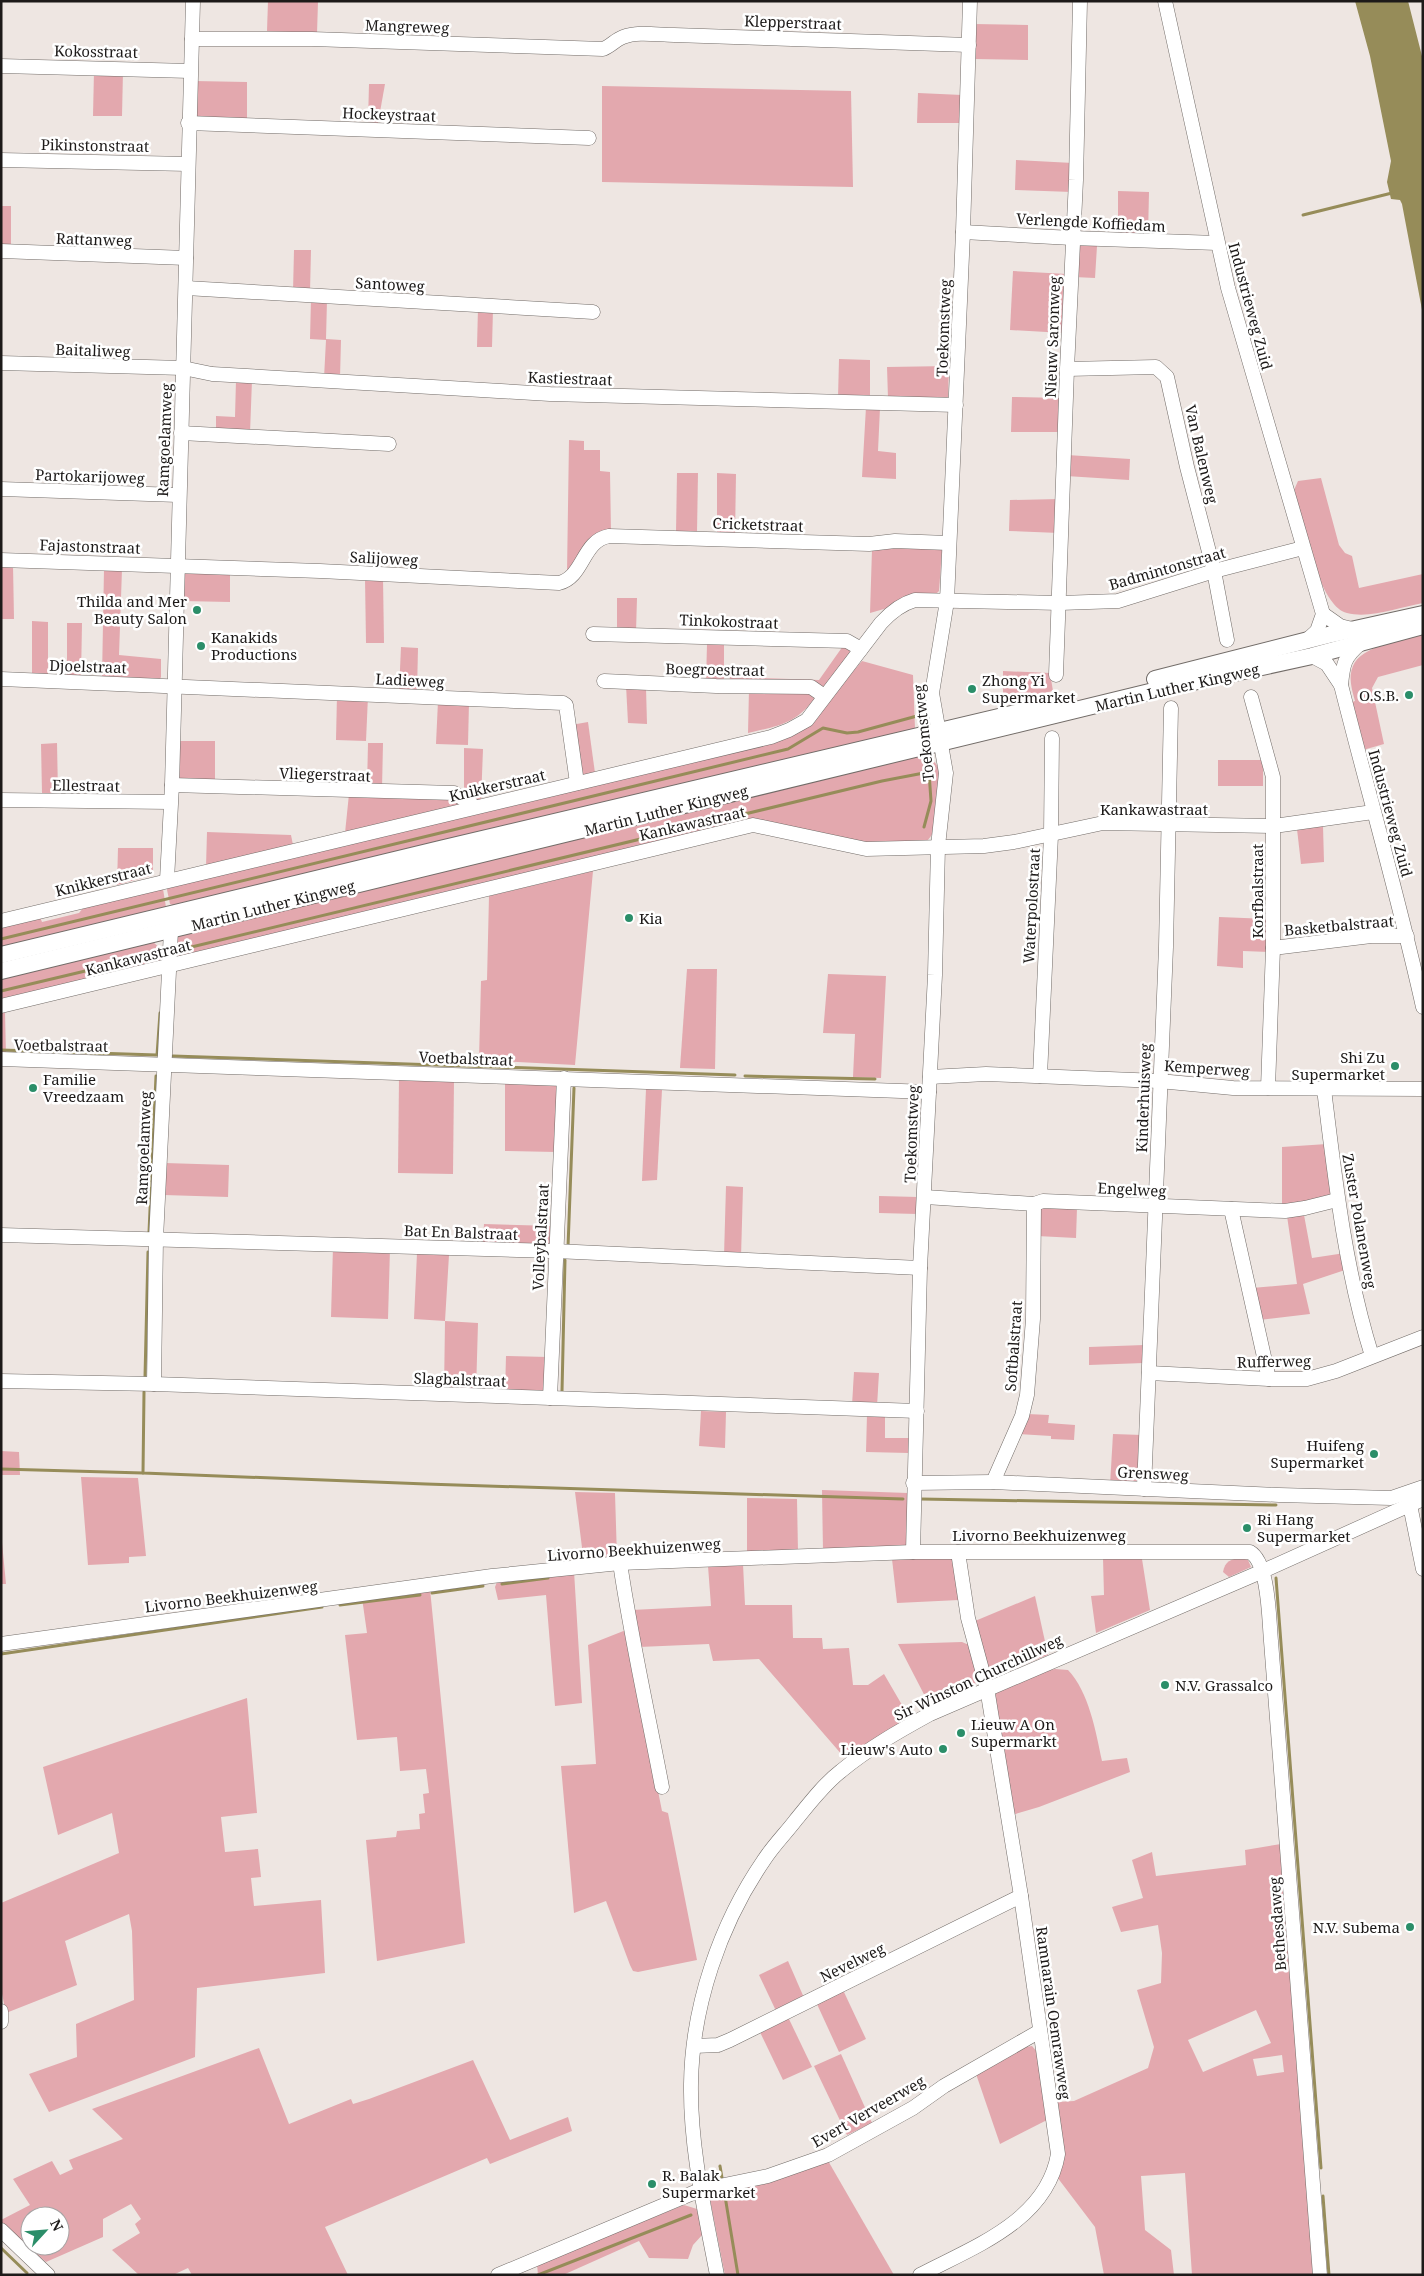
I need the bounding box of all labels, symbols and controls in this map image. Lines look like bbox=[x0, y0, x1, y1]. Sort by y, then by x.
street label: Klepperstraat bbox=[744, 10, 842, 34]
street label: Mangreweg bbox=[364, 15, 450, 37]
street label: Kokosstraat bbox=[54, 40, 138, 62]
street label: Hockeystraat bbox=[342, 102, 436, 126]
street label: Pikinstonstraat bbox=[41, 134, 149, 156]
street label: Verlengde Koffiedam bbox=[1016, 208, 1166, 236]
street label: Rattanweg bbox=[56, 228, 132, 250]
street label: Industrieweg Zuid bbox=[1224, 240, 1278, 372]
street label: Santoweg bbox=[355, 272, 425, 296]
street label: Nieuw Saronweg bbox=[1040, 276, 1064, 398]
street label: Toekomstweg bbox=[931, 279, 955, 377]
street label: Baitaliweg bbox=[55, 339, 131, 361]
street label: Kastiestraat bbox=[527, 367, 613, 389]
street label: Ramgoelamweg bbox=[152, 383, 176, 497]
street label: Van Balenweg bbox=[1181, 403, 1223, 505]
street label: Partokarijoweg bbox=[35, 464, 145, 488]
street label: Cricketstraat bbox=[712, 512, 804, 536]
street label: Fajastonstraat bbox=[39, 534, 141, 558]
street label: Badmintonstraat bbox=[1106, 542, 1228, 594]
street label: Salijoweg bbox=[349, 546, 419, 570]
place label: Thilda and Mer Beauty Salon bbox=[77, 591, 187, 628]
marker: Thilda and Mer Beauty Salon bbox=[191, 604, 203, 616]
street label: Tinkokostraat bbox=[679, 609, 779, 633]
place label: Kanakids Productions bbox=[211, 627, 297, 664]
marker: Kanakids Productions bbox=[195, 640, 207, 652]
street label: Djoelstraat bbox=[49, 655, 127, 677]
street label: Boegroestraat bbox=[665, 658, 765, 680]
street label: Martin Luther Kingweg bbox=[1093, 658, 1261, 716]
street label: Ladieweg bbox=[375, 668, 445, 692]
place label: Zhong Yi Supermarket bbox=[982, 670, 1075, 707]
street label: Toekomstweg bbox=[908, 683, 938, 783]
marker: Zhong Yi Supermarket bbox=[966, 683, 978, 695]
place label: O.S.B. bbox=[1359, 685, 1399, 705]
marker: O.S.B. bbox=[1403, 689, 1415, 701]
street label: Industrieweg Zuid bbox=[1364, 747, 1418, 879]
street label: Vliegerstraat bbox=[279, 762, 371, 786]
street label: Knikkerstraat bbox=[447, 764, 547, 806]
street label: Ellestraat bbox=[52, 774, 120, 796]
street label: Martin Luther Kingweg bbox=[582, 780, 750, 840]
street label: Kankawastraat bbox=[1100, 799, 1208, 819]
street label: Kankawastraat bbox=[637, 801, 747, 845]
street label: Korfbalstraat bbox=[1247, 844, 1267, 938]
street label: Waterpolostraat bbox=[1018, 848, 1044, 964]
street label: Knikkerstraat bbox=[53, 857, 153, 901]
street label: Martin Luther Kingweg bbox=[189, 875, 357, 935]
place label: Kia bbox=[639, 908, 663, 928]
street label: Basketbalstraat bbox=[1283, 910, 1395, 940]
marker: Kia bbox=[623, 912, 635, 924]
street label: Kankawastraat bbox=[83, 934, 193, 980]
street label: Voetbalstraat bbox=[14, 1034, 108, 1056]
street label: Kinderhuisweg bbox=[1131, 1043, 1155, 1153]
street label: Voetbalstraat bbox=[418, 1046, 514, 1070]
place label: Shi Zu Supermarket bbox=[1292, 1047, 1385, 1084]
street label: Kemperweg bbox=[1164, 1055, 1250, 1081]
marker: Shi Zu Supermarket bbox=[1389, 1060, 1401, 1072]
place label: Familie Vreedzaam bbox=[43, 1069, 124, 1106]
marker: Familie Vreedzaam bbox=[27, 1082, 39, 1094]
street label: Toekomstweg bbox=[899, 1085, 923, 1183]
street label: Ramgoelamweg bbox=[131, 1091, 155, 1205]
street label: Zuster Polanenweg bbox=[1338, 1152, 1382, 1290]
street label: Engelweg bbox=[1097, 1177, 1167, 1201]
street label: Volleybalstraat bbox=[527, 1183, 553, 1291]
street label: Bat En Balstraat bbox=[404, 1220, 518, 1244]
street label: Softbalstraat bbox=[1000, 1300, 1026, 1392]
street label: Rufferweg bbox=[1237, 1350, 1311, 1372]
street label: Slagbalstraat bbox=[413, 1367, 507, 1391]
place label: Huifeng Supermarket bbox=[1271, 1435, 1364, 1472]
marker: Huifeng Supermarket bbox=[1368, 1448, 1380, 1460]
street label: Grensweg bbox=[1117, 1461, 1189, 1485]
place label: Ri Hang Supermarket bbox=[1257, 1509, 1350, 1546]
marker: Ri Hang Supermarket bbox=[1241, 1522, 1253, 1534]
street label: Livorno Beekhuizenweg bbox=[952, 1525, 1126, 1545]
street label: Livorno Beekhuizenweg bbox=[547, 1533, 721, 1565]
street label: Livorno Beekhuizenweg bbox=[144, 1575, 318, 1617]
street label: Sir Winston Churchillweg bbox=[891, 1629, 1065, 1725]
place label: N.V. Grassalco bbox=[1175, 1675, 1273, 1695]
marker: N.V. Grassalco bbox=[1159, 1679, 1171, 1691]
place label: Lieuw A On Supermarkt bbox=[971, 1714, 1057, 1751]
marker: Lieuw A On Supermarkt bbox=[955, 1727, 967, 1739]
place label: Lieuw's Auto bbox=[841, 1739, 933, 1759]
marker: Lieuw's Auto bbox=[937, 1743, 949, 1755]
street label: Bethesdaweg bbox=[1264, 1876, 1290, 1972]
place label: N.V. Subema bbox=[1313, 1917, 1400, 1937]
marker: N.V. Subema bbox=[1404, 1921, 1416, 1933]
street label: Ramnarain Oemrawweg bbox=[1032, 1925, 1076, 2101]
street label: Nevelweg bbox=[816, 1938, 888, 1986]
street label: Evert Verveerweg bbox=[808, 2070, 928, 2152]
place label: R. Balak Supermarket bbox=[662, 2165, 755, 2202]
marker: R. Balak Supermarket bbox=[646, 2178, 658, 2190]
north arrow bbox=[20, 2206, 70, 2256]
text: N bbox=[46, 2216, 68, 2234]

